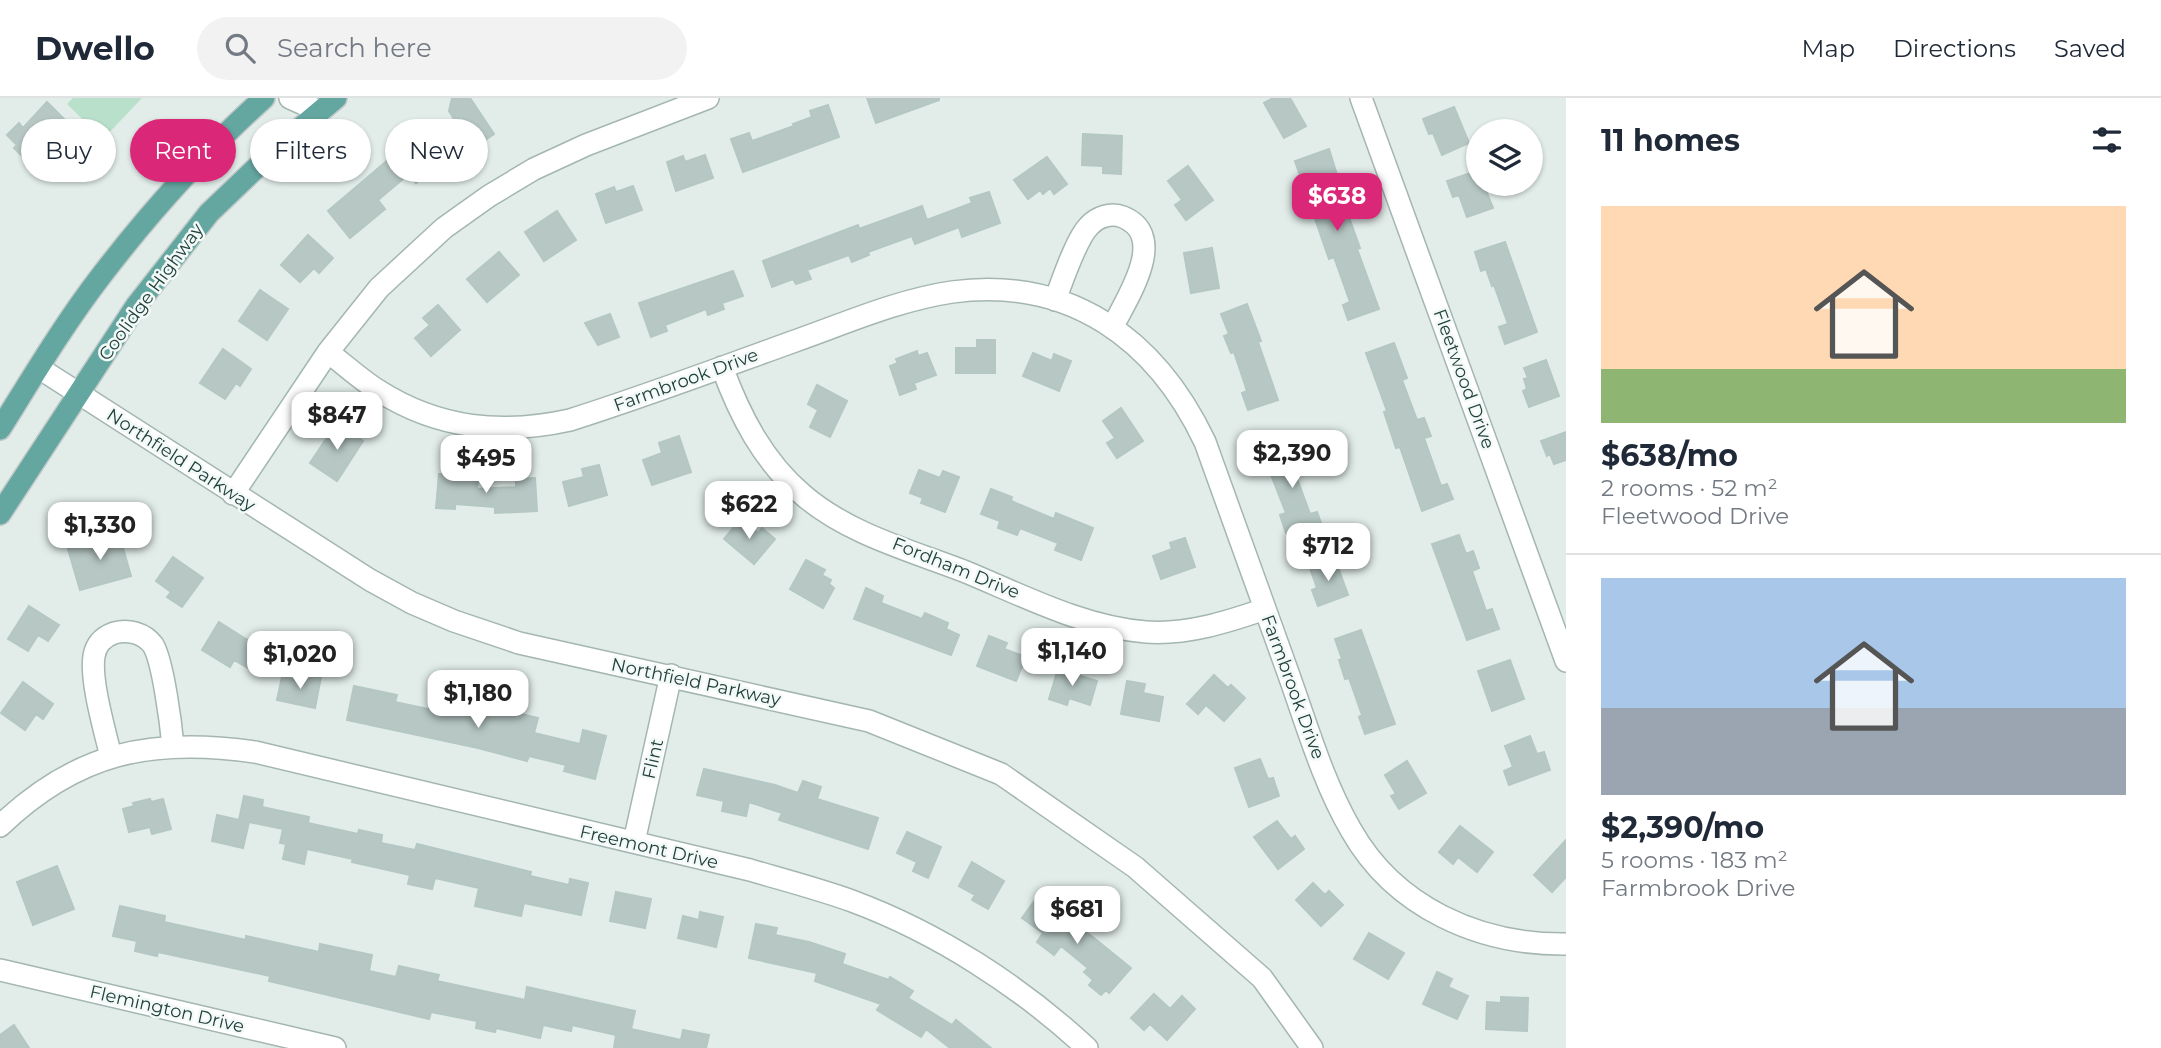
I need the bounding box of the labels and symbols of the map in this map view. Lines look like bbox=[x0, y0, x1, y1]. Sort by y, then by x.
pin: $638 bbox=[1296, 174, 1378, 233]
street label: Coolidge Highway bbox=[94, 219, 208, 365]
street label: Fleetwood Drive bbox=[1428, 306, 1500, 452]
street label: Farmbrook Drive bbox=[611, 344, 761, 416]
pin: $847 bbox=[296, 392, 378, 452]
street label: Northfield Parkway bbox=[103, 404, 260, 516]
pin: $2,390 bbox=[1235, 430, 1349, 490]
pin: $495 bbox=[445, 436, 527, 495]
pin: $622 bbox=[708, 482, 790, 541]
pin: $1,330 bbox=[43, 503, 157, 562]
pin: $712 bbox=[1287, 524, 1369, 583]
street label: Fordham Drive bbox=[889, 532, 1023, 604]
street label: Farmbrook Drive bbox=[1257, 612, 1329, 762]
pin: $1,140 bbox=[1015, 628, 1129, 688]
pin: $1,020 bbox=[243, 632, 357, 691]
street label: Northfield Parkway bbox=[609, 653, 783, 711]
pin: $1,180 bbox=[421, 670, 535, 730]
street label: Flint bbox=[638, 737, 668, 781]
street label: Freemont Drive bbox=[578, 820, 721, 874]
pin: $681 bbox=[1036, 886, 1118, 946]
street label: Flemington Drive bbox=[88, 981, 246, 1037]

